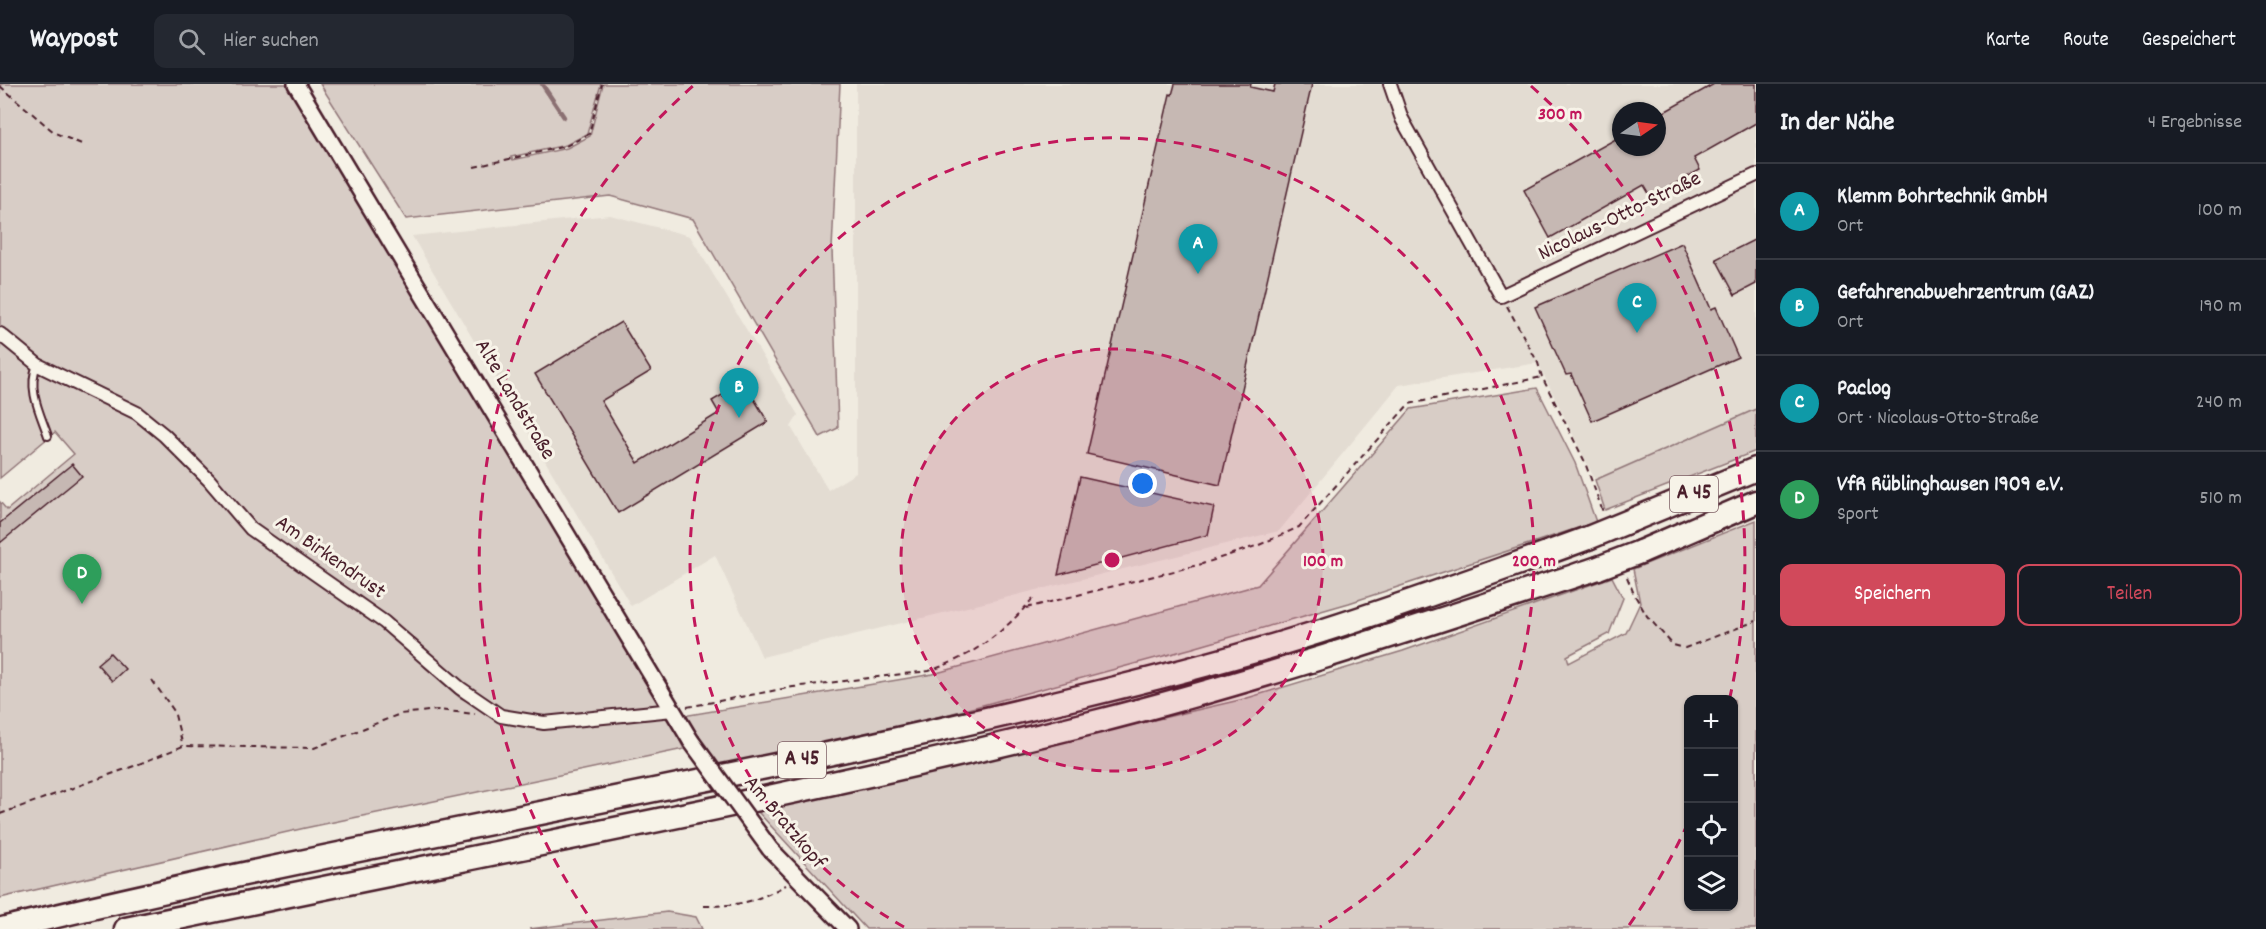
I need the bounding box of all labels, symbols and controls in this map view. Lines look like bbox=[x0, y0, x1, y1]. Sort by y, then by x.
search box bbox=[154, 14, 574, 68]
text: Waypost bbox=[30, 21, 118, 61]
icon: search bbox=[175, 25, 208, 58]
text: Hier suchen bbox=[223, 26, 319, 57]
text: Karte bbox=[1986, 26, 2030, 56]
text: Route bbox=[2063, 26, 2109, 56]
text: Gespeichert bbox=[2142, 26, 2236, 56]
north arrow bbox=[1612, 102, 1666, 156]
text: 300 m bbox=[1538, 103, 1582, 128]
text: In der Nähe bbox=[1780, 105, 1894, 142]
text: 4 Ergebnisse bbox=[2148, 109, 2242, 137]
street label: Nicolaus-Otto-Straße bbox=[1533, 164, 1707, 270]
text: Klemm Bohrtechnik GmbH bbox=[1837, 182, 2048, 213]
text: A bbox=[1794, 197, 1805, 225]
text: 100 m bbox=[2198, 197, 2242, 225]
text: Ort bbox=[1837, 213, 1863, 241]
pin: A bbox=[1178, 224, 1218, 274]
text: Gefahrenabwehrzentrum (GAZ) bbox=[1837, 278, 2094, 309]
pin: C bbox=[1618, 284, 1656, 333]
text: B bbox=[1795, 293, 1804, 321]
text: 190 m bbox=[2199, 293, 2242, 321]
text: Ort bbox=[1837, 309, 1863, 337]
street label: Alte Landstraße bbox=[466, 334, 562, 466]
pin: B bbox=[720, 368, 758, 418]
text: Paclog bbox=[1837, 374, 1891, 405]
text: C bbox=[1795, 389, 1804, 417]
text: 240 m bbox=[2196, 389, 2242, 417]
text: Ort · Nicolaus-Otto-Straße bbox=[1837, 405, 2039, 433]
your location bbox=[1128, 469, 1157, 498]
text: VfR Rüblinghausen 1909 e.V. bbox=[1837, 470, 2063, 501]
road number: A 45 bbox=[1670, 476, 1718, 512]
text: D bbox=[1794, 485, 1805, 513]
text: 510 m bbox=[2199, 485, 2242, 513]
text: Sport bbox=[1837, 501, 1879, 529]
street label: Am Birkendrust bbox=[268, 508, 392, 608]
centre of rings bbox=[1102, 550, 1122, 570]
text: 100 m bbox=[1303, 550, 1343, 575]
text: 200 m bbox=[1512, 550, 1556, 575]
pin: D bbox=[62, 554, 101, 604]
button: Speichern bbox=[1780, 564, 2005, 626]
button: Teilen bbox=[2017, 564, 2242, 626]
map controls bbox=[1684, 695, 1738, 911]
button: + bbox=[1684, 695, 1738, 749]
road number: A 45 bbox=[778, 742, 826, 778]
button: − bbox=[1684, 749, 1738, 803]
street label: Am Bratzkopf bbox=[735, 769, 833, 878]
button: locate bbox=[1684, 803, 1738, 857]
button: layers bbox=[1684, 857, 1738, 911]

